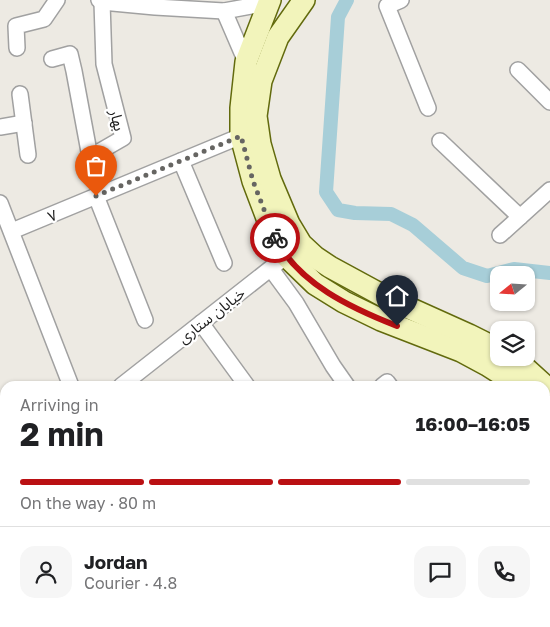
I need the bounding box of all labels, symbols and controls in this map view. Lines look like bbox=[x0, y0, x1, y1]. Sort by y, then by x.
street label: بهار bbox=[105, 106, 129, 133]
pin bbox=[75, 145, 117, 196]
icon: bag bbox=[82, 152, 110, 180]
street label: ۷ bbox=[45, 205, 60, 225]
courier bbox=[250, 213, 300, 263]
icon: bike bbox=[261, 224, 289, 252]
north arrow bbox=[490, 266, 535, 311]
map controls bbox=[490, 266, 535, 366]
pin bbox=[376, 275, 418, 326]
icon: home bbox=[383, 282, 411, 310]
street label: خیابان ستاری bbox=[174, 283, 249, 347]
button: layers bbox=[490, 321, 535, 366]
text: Arriving in bbox=[20, 395, 99, 415]
text: 16:00–16:05 bbox=[415, 412, 530, 435]
text: 2 min bbox=[20, 415, 104, 453]
text: On the way · 80 m bbox=[20, 493, 156, 513]
button: person bbox=[20, 546, 72, 598]
button: chat bbox=[414, 546, 466, 598]
button: phone bbox=[478, 546, 530, 598]
text: Jordan bbox=[84, 550, 148, 573]
text: Courier · 4.8 bbox=[84, 573, 177, 593]

